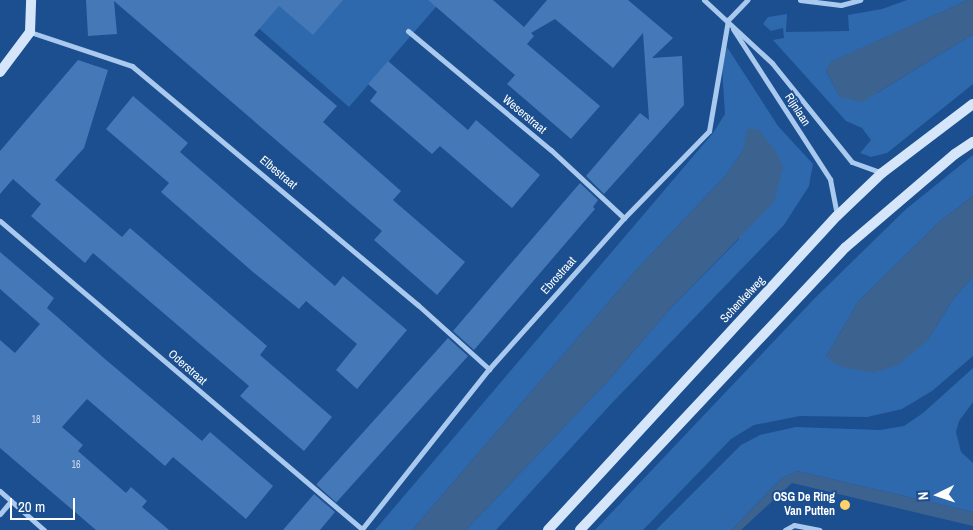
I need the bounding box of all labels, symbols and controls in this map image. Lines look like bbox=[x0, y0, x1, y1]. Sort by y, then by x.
street label: Rijnlaan bbox=[781, 91, 813, 129]
street label: Weserstraat bbox=[499, 92, 549, 138]
street label: Elbestraat bbox=[256, 153, 300, 193]
street label: Ebrostraat bbox=[538, 254, 580, 298]
street label: Schenkelweg bbox=[718, 274, 768, 326]
street label: Oderstraat bbox=[165, 347, 209, 389]
house number: 18 bbox=[31, 414, 41, 426]
house number: 16 bbox=[71, 459, 81, 471]
north arrow bbox=[913, 470, 963, 520]
scale bar bbox=[12, 488, 78, 520]
place label: OSG De Ring Van Putten bbox=[773, 491, 835, 519]
text: N bbox=[914, 491, 932, 501]
text: 20 m bbox=[18, 496, 45, 517]
marker: OSG De Ring Van Putten bbox=[839, 499, 851, 511]

